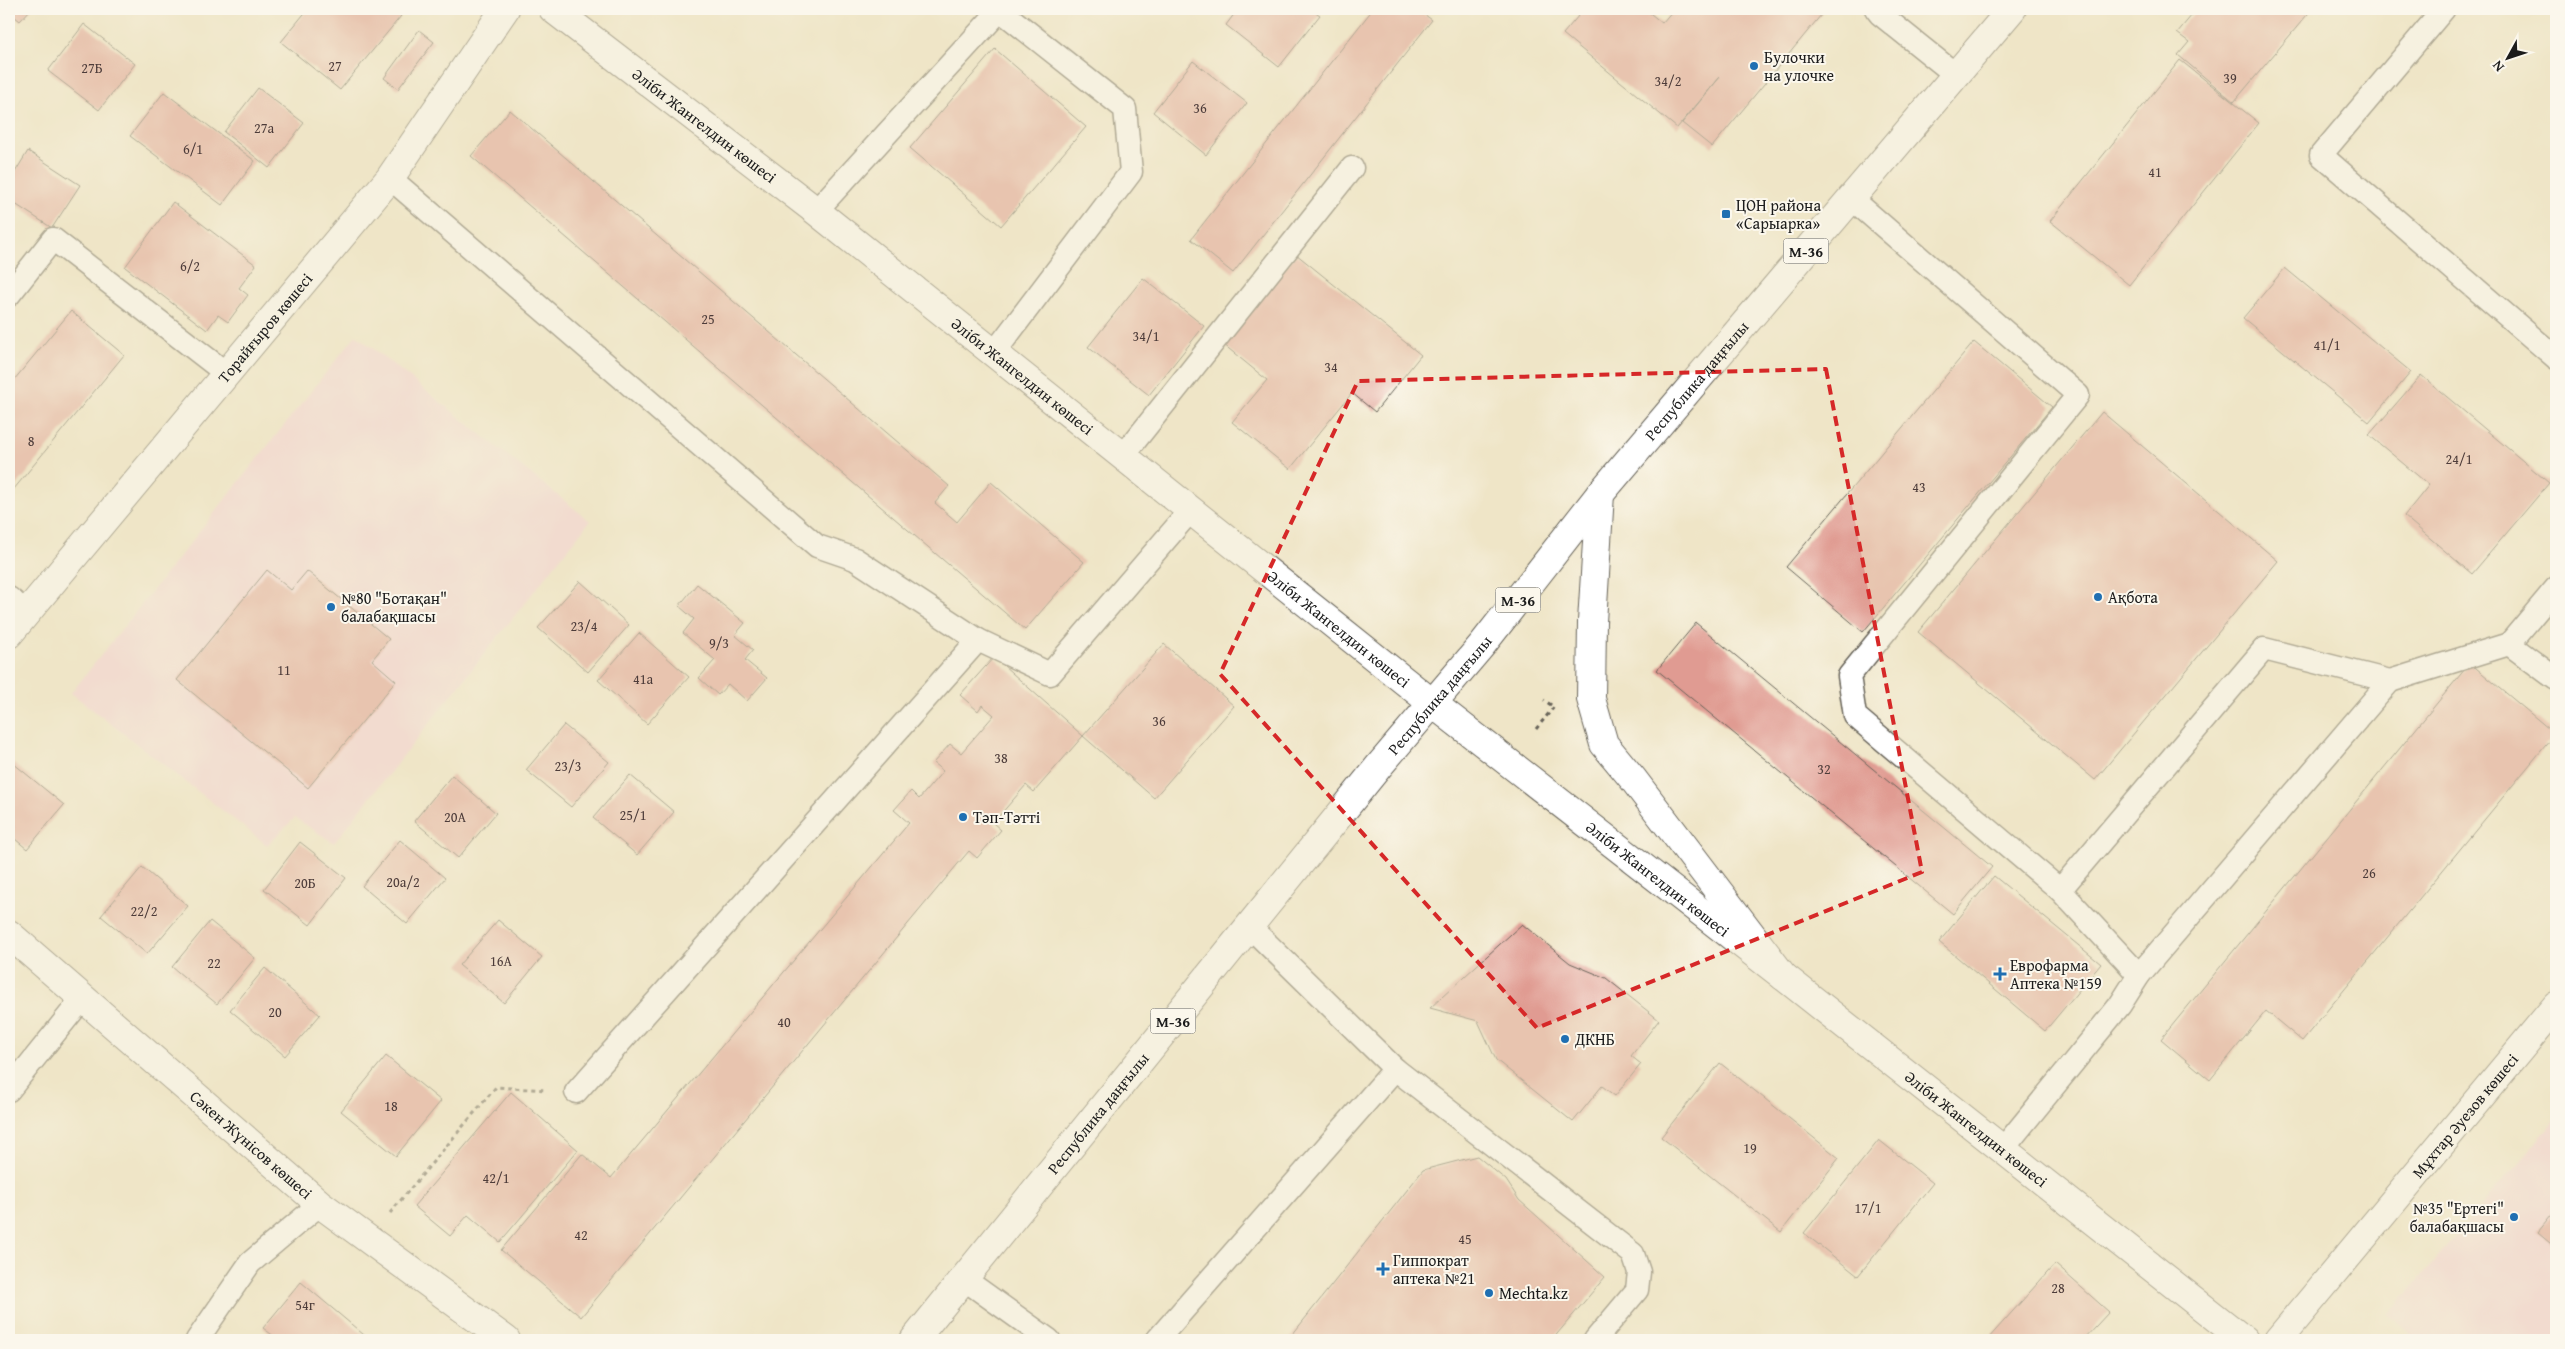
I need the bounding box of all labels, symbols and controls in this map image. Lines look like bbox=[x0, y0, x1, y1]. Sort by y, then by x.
north arrow bbox=[2482, 32, 2532, 82]
place label: Булочки на улочке bbox=[1764, 45, 1834, 87]
house number: 27 bbox=[328, 56, 342, 76]
text: N bbox=[2487, 56, 2509, 76]
house number: 27Б bbox=[81, 58, 103, 78]
marker: Булочки на улочке bbox=[1748, 60, 1760, 72]
street label: Әліби Жангелдин көшесі bbox=[627, 62, 782, 189]
house number: 39 bbox=[2223, 68, 2237, 88]
house number: 34/2 bbox=[1655, 71, 1681, 91]
house number: 36 bbox=[1193, 98, 1207, 118]
house number: 27а bbox=[254, 118, 274, 138]
house number: 6/1 bbox=[183, 139, 203, 159]
house number: 41 bbox=[2148, 162, 2162, 182]
place label: ЦОН района «Сарыарка» bbox=[1736, 193, 1821, 235]
marker: ЦОН района «Сарыарка» bbox=[1720, 208, 1732, 220]
road number: M-36 bbox=[1784, 238, 1828, 264]
house number: 6/2 bbox=[180, 256, 200, 276]
street label: Торайғыров көшесі bbox=[212, 267, 318, 388]
house number: 25 bbox=[701, 309, 715, 329]
street label: Әліби Жангелдин көшесі bbox=[946, 312, 1099, 441]
street label: Республика даңғылы bbox=[1639, 316, 1754, 446]
house number: 34/1 bbox=[1133, 326, 1159, 346]
house number: 41/1 bbox=[2314, 335, 2340, 355]
house number: 34 bbox=[1324, 357, 1338, 377]
house number: 8 bbox=[28, 431, 35, 451]
house number: 24/1 bbox=[2446, 449, 2472, 469]
house number: 43 bbox=[1912, 477, 1926, 497]
street label: Әліби Жангелдин көшесі bbox=[1263, 564, 1416, 693]
place label: Ақбота bbox=[2108, 585, 2158, 609]
place label: №80 "Ботақан" балабақшасы bbox=[341, 586, 447, 628]
road number: M-36 bbox=[1496, 588, 1540, 612]
marker: Ақбота bbox=[2092, 591, 2104, 603]
marker: №80 "Ботақан" балабақшасы bbox=[325, 601, 337, 613]
house number: 23/4 bbox=[571, 616, 598, 636]
street label: Республика даңғылы bbox=[1382, 630, 1497, 760]
house number: 9/3 bbox=[709, 633, 729, 653]
house number: 11 bbox=[277, 660, 291, 680]
house number: 41а bbox=[633, 669, 653, 689]
house number: 36 bbox=[1152, 711, 1166, 731]
house number: 38 bbox=[994, 748, 1008, 768]
house number: 23/3 bbox=[555, 756, 581, 776]
house number: 32 bbox=[1817, 759, 1831, 779]
house number: 25/1 bbox=[620, 805, 646, 825]
place label: Тәп-Тәтті bbox=[973, 805, 1041, 829]
house number: 20А bbox=[444, 807, 466, 827]
marker: Тәп-Тәтті bbox=[957, 811, 969, 823]
street label: Әліби Жангелдин көшесі bbox=[1581, 815, 1735, 943]
house number: 26 bbox=[2362, 863, 2376, 883]
house number: 20а/2 bbox=[386, 872, 420, 892]
house number: 20Б bbox=[294, 873, 316, 893]
house number: 22/2 bbox=[131, 901, 157, 921]
house number: 16А bbox=[490, 951, 512, 971]
house number: 22 bbox=[207, 953, 221, 973]
place label: Еврофарма Аптека №159 bbox=[2010, 953, 2102, 995]
marker: Еврофарма Аптека №159 bbox=[1994, 968, 2006, 980]
house number: 20 bbox=[268, 1002, 282, 1022]
road number: M-36 bbox=[1150, 1008, 1196, 1034]
house number: 40 bbox=[777, 1012, 791, 1032]
place label: ДКНБ bbox=[1574, 1027, 1615, 1051]
marker: ДКНБ bbox=[1559, 1033, 1571, 1045]
street label: Республика даңғылы bbox=[1041, 1047, 1154, 1179]
street label: Мұхтар Әуезов көшесі bbox=[2406, 1048, 2524, 1183]
street label: Әліби Жангелдин көшесі bbox=[1900, 1065, 2053, 1193]
street label: Сәкен Жүнісов көшесі bbox=[185, 1084, 318, 1205]
house number: 18 bbox=[384, 1096, 398, 1116]
house number: 19 bbox=[1743, 1138, 1757, 1158]
house number: 42/1 bbox=[483, 1168, 509, 1188]
place label: №35 "Ертегі" балабақшасы bbox=[2409, 1196, 2504, 1238]
house number: 17/1 bbox=[1855, 1198, 1881, 1218]
marker: №35 "Ертегі" балабақшасы bbox=[2508, 1211, 2520, 1223]
house number: 42 bbox=[574, 1225, 588, 1245]
house number: 45 bbox=[1458, 1229, 1472, 1249]
place label: Гиппократ аптека №21 bbox=[1393, 1248, 1475, 1290]
marker: Гиппократ аптека №21 bbox=[1377, 1263, 1389, 1275]
house number: 28 bbox=[2051, 1278, 2065, 1298]
place label: Mechta.kz bbox=[1499, 1281, 1568, 1305]
marker: Mechta.kz bbox=[1483, 1287, 1495, 1299]
house number: 54г bbox=[295, 1295, 315, 1315]

